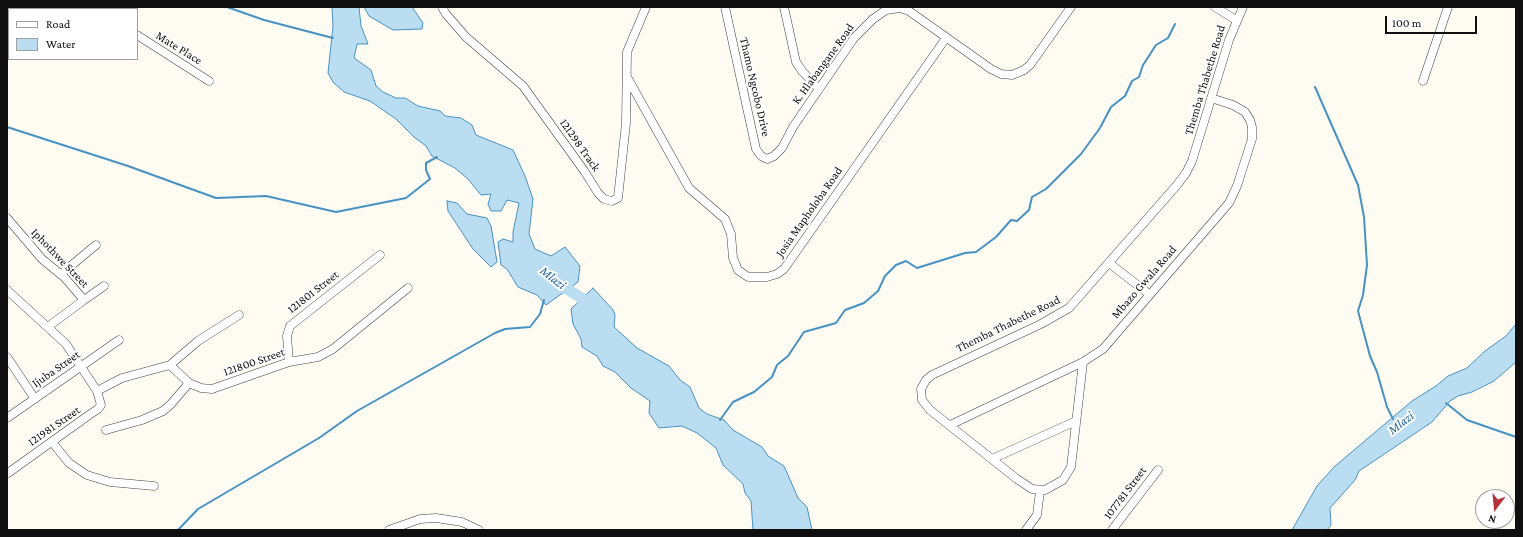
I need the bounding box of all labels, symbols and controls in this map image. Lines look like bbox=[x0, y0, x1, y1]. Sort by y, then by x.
legend bbox=[8, 8, 138, 60]
scale bar bbox=[1387, 8, 1479, 34]
text: 100 m bbox=[1392, 16, 1421, 30]
text: Road bbox=[46, 17, 70, 31]
street label: K. Hlabangane Road bbox=[789, 21, 857, 107]
street label: Themba Thabethe Road bbox=[1181, 23, 1229, 137]
street label: Mate Place bbox=[153, 28, 205, 68]
street label: Thamo Ngcobo Drive bbox=[737, 36, 773, 138]
text: Water bbox=[46, 37, 75, 51]
street label: 121298 Track bbox=[557, 116, 603, 174]
street label: Josia Mapholoba Road bbox=[772, 164, 846, 260]
street label: Iphothwe Street bbox=[28, 225, 92, 291]
street label: Mbazo Gwala Road bbox=[1108, 243, 1180, 321]
water label: Mlazi bbox=[537, 263, 569, 293]
street label: 121801 Street bbox=[284, 267, 342, 317]
street label: Themba Thabethe Road bbox=[954, 293, 1062, 355]
street label: 121800 Street bbox=[221, 345, 287, 379]
street label: Ijuba Street bbox=[29, 347, 83, 391]
street label: 121981 Street bbox=[25, 403, 83, 449]
water label: Mlazi bbox=[1385, 408, 1417, 438]
street label: 107781 Street bbox=[1101, 464, 1149, 522]
north arrow bbox=[1475, 489, 1515, 529]
text: N bbox=[1487, 513, 1497, 526]

